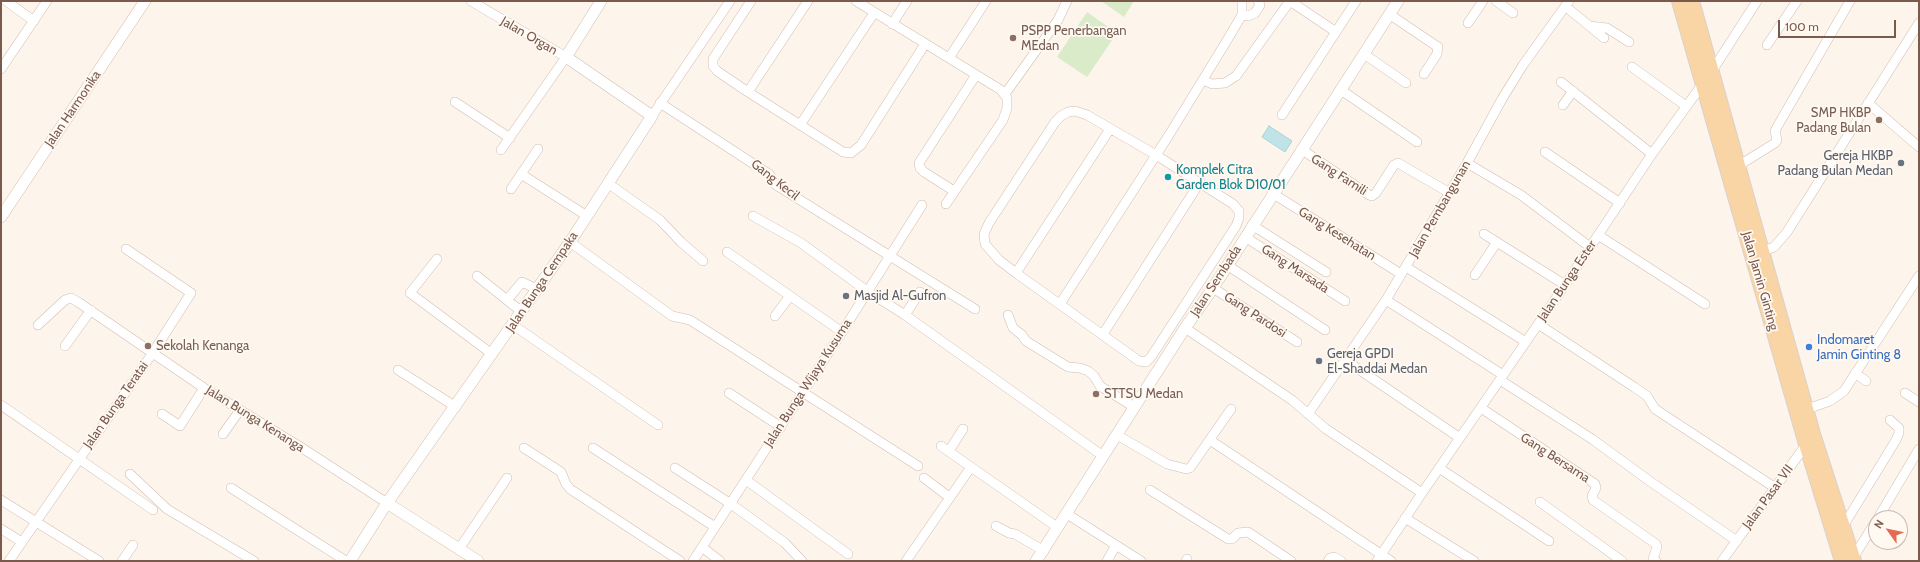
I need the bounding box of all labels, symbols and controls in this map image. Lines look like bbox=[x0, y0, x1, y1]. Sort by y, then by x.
scale bar bbox=[1780, 12, 1898, 38]
street label: Jalan Organ bbox=[498, 14, 560, 58]
text: 100 m bbox=[1785, 19, 1819, 34]
place label: PSPP Penerbangan MEdan bbox=[1021, 23, 1126, 54]
marker: PSPP Penerbangan MEdan bbox=[1008, 33, 1018, 43]
street label: Jalan Harmonika bbox=[42, 68, 104, 150]
place label: SMP HKBP Padang Bulan bbox=[1796, 105, 1871, 136]
marker: SMP HKBP Padang Bulan bbox=[1874, 115, 1884, 125]
place label: Gereja HKBP Padang Bulan Medan bbox=[1778, 148, 1893, 179]
street label: Gang Famili bbox=[1308, 151, 1370, 199]
street label: Gang Kecil bbox=[748, 156, 802, 204]
street label: Jalan Pembangunan bbox=[1406, 158, 1474, 260]
marker: Gereja HKBP Padang Bulan Medan bbox=[1896, 158, 1906, 168]
place label: Komplek Citra Garden Blok D10/01 bbox=[1176, 162, 1286, 193]
marker: Komplek Citra Garden Blok D10/01 bbox=[1163, 172, 1173, 182]
street label: Gang Kesehatan bbox=[1295, 204, 1379, 264]
street label: Jalan Bunga Cempaka bbox=[503, 229, 581, 335]
street label: Jalan Jamin Ginting bbox=[1738, 230, 1782, 332]
street label: Jalan Bunga Ester bbox=[1534, 238, 1600, 324]
street label: Gang Marsada bbox=[1258, 241, 1332, 297]
street label: Jalan Sembada bbox=[1187, 243, 1245, 319]
place label: Masjid Al-Gufron bbox=[854, 288, 946, 304]
street label: Gang Pardosi bbox=[1221, 289, 1289, 341]
marker: Masjid Al-Gufron bbox=[841, 291, 851, 301]
street label: Jalan Bunga Wijaya Kusuma bbox=[761, 316, 855, 450]
place label: Indomaret Jamin Ginting 8 bbox=[1817, 332, 1901, 363]
place label: Sekolah Kenanga bbox=[156, 338, 249, 354]
marker: Sekolah Kenanga bbox=[143, 341, 153, 351]
marker: Indomaret Jamin Ginting 8 bbox=[1804, 342, 1814, 352]
place label: Gereja GPDI El-Shaddai Medan bbox=[1327, 346, 1428, 377]
marker: Gereja GPDI El-Shaddai Medan bbox=[1314, 356, 1324, 366]
street label: Jalan Bunga Teratai bbox=[80, 359, 152, 451]
street label: Jalan Bunga Kenanga bbox=[203, 382, 307, 456]
place label: STTSU Medan bbox=[1104, 386, 1183, 402]
marker: STTSU Medan bbox=[1091, 389, 1101, 399]
street label: Gang Bersama bbox=[1517, 430, 1593, 486]
street label: Jalan Pasar VII bbox=[1739, 462, 1797, 532]
north arrow bbox=[1868, 510, 1908, 550]
text: N bbox=[1871, 517, 1887, 531]

